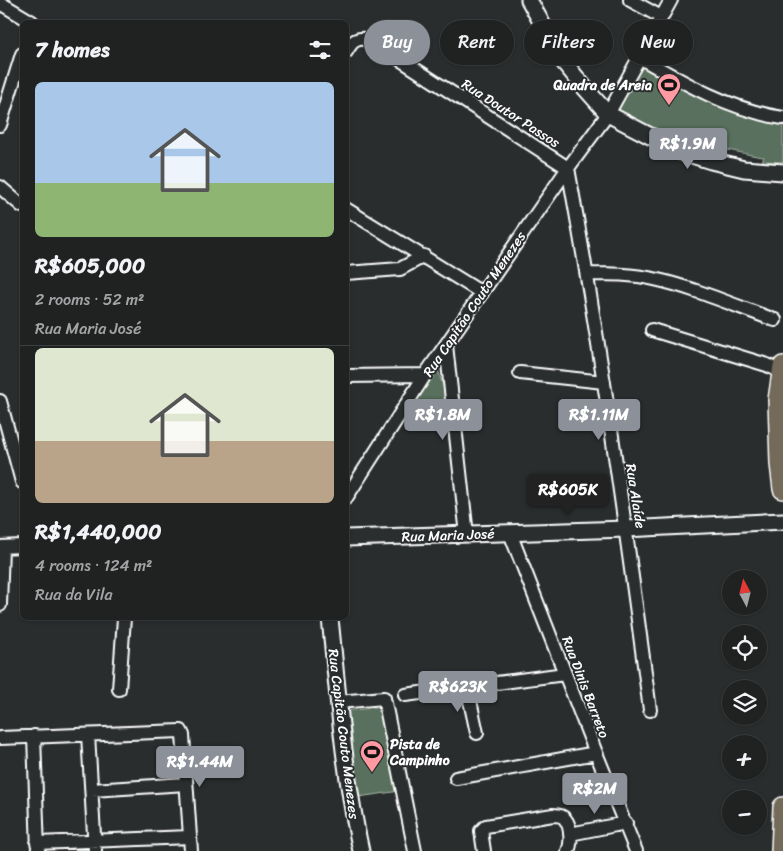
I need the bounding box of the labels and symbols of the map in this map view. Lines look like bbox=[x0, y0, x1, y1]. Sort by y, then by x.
street label: Rua Doutor Passos bbox=[456, 72, 566, 155]
sports icon: Quadra de Areia bbox=[656, 72, 682, 106]
place label: Quadra de Areia bbox=[552, 73, 652, 98]
pin: R$1.9M bbox=[647, 128, 729, 170]
street label: Rua Capitão Couto Menezes bbox=[416, 226, 533, 382]
pin: R$1.8M bbox=[402, 398, 484, 441]
pin: R$1.11M bbox=[553, 398, 645, 441]
street label: Rua Alaíde bbox=[618, 462, 653, 530]
pin: R$605K bbox=[527, 474, 609, 516]
street label: Rua Maria José bbox=[401, 521, 495, 550]
north arrow bbox=[722, 570, 768, 615]
street label: Rua Dinis Barreto bbox=[555, 632, 617, 742]
street label: Rua Capitão Couto Menezes bbox=[321, 647, 366, 821]
pin: R$623K bbox=[417, 670, 499, 713]
place label: Pista de Campinho bbox=[389, 732, 450, 773]
sports icon: Pista de Campinho bbox=[359, 739, 385, 773]
pin: R$1.44M bbox=[154, 746, 246, 788]
pin: R$2M bbox=[565, 772, 625, 815]

